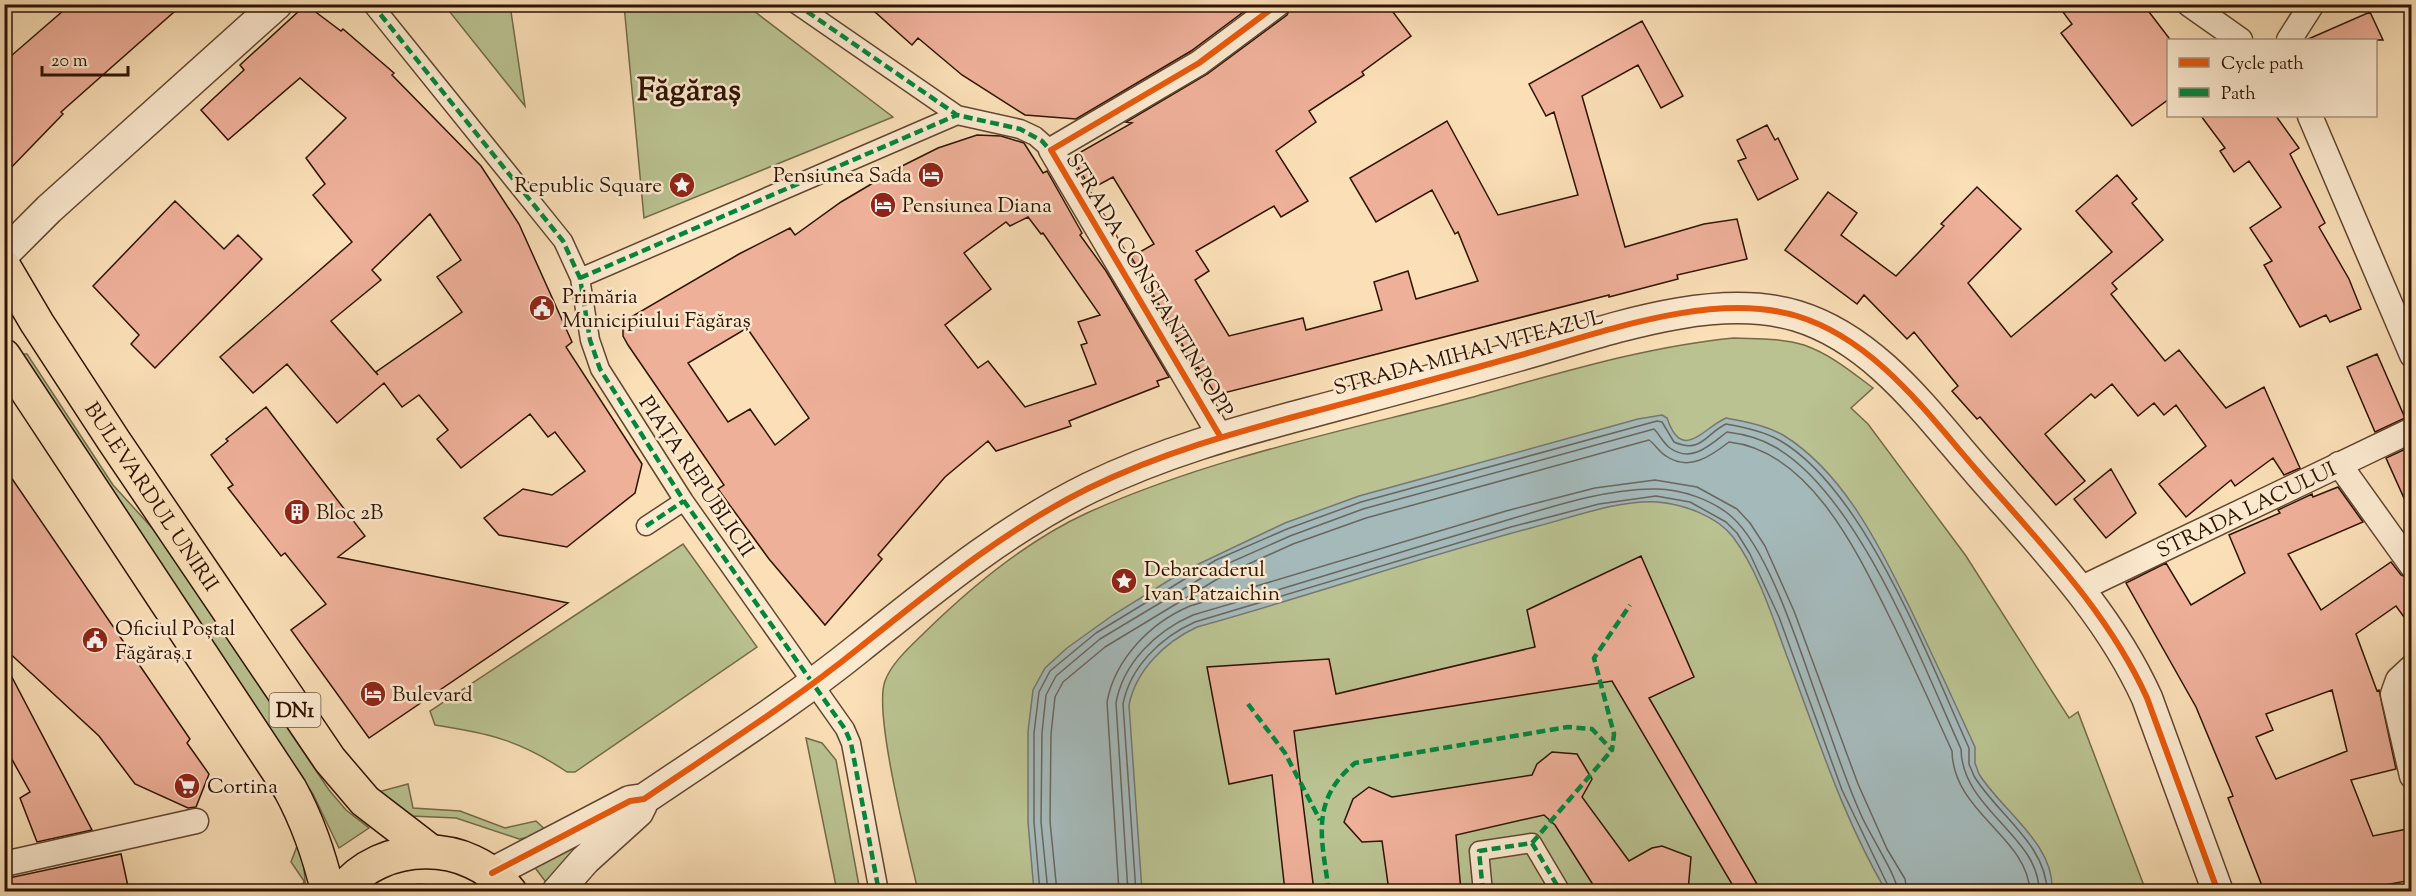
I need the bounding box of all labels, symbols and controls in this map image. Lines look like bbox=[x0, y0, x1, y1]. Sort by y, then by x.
scale bar bbox=[42, 39, 128, 77]
legend bbox=[2167, 39, 2377, 117]
text: 20 m bbox=[51, 49, 88, 75]
text: Cycle path bbox=[2221, 52, 2304, 78]
district label: Făgăraș bbox=[637, 68, 741, 116]
text: Path bbox=[2221, 82, 2256, 108]
street label: STRADA CONSTANTIN POPP bbox=[1057, 148, 1239, 424]
hotel icon: Pensiunea Sada bbox=[916, 160, 946, 190]
place label: Pensiunea Sada bbox=[773, 162, 912, 192]
place icon: Republic Square bbox=[667, 170, 697, 200]
place label: Republic Square bbox=[514, 172, 662, 202]
hotel icon: Pensiunea Diana bbox=[868, 190, 898, 220]
place label: Pensiunea Diana bbox=[902, 192, 1052, 222]
place label: Primăria Municipiului Făgăraș bbox=[562, 283, 751, 337]
public building icon: Primăria Municipiului Făgăraș bbox=[527, 293, 557, 323]
street label: STRADA MIHAI VITEAZUL bbox=[1331, 303, 1607, 404]
street label: PIAȚA REPUBLICII bbox=[630, 391, 761, 564]
street label: BULEVARDUL UNIRII bbox=[76, 397, 225, 598]
street label: STRADA LACULUI bbox=[2152, 456, 2342, 567]
building icon: Bloc 2B bbox=[282, 497, 312, 527]
place label: Bloc 2B bbox=[316, 499, 383, 529]
place label: Debarcaderul Ivan Patzaichin bbox=[1144, 556, 1280, 610]
place icon: Debarcaderul Ivan Patzaichin bbox=[1109, 566, 1139, 596]
place label: Oficiul Poștal Făgăraș 1 bbox=[115, 615, 236, 669]
public building icon: Oficiul Poștal Făgăraș 1 bbox=[80, 625, 110, 655]
hotel icon: Bulevard bbox=[358, 679, 388, 709]
place label: Bulevard bbox=[392, 681, 473, 711]
road number: DN1 bbox=[270, 693, 320, 727]
supermarket icon: Cortina bbox=[172, 771, 202, 801]
place label: Cortina bbox=[207, 773, 278, 803]

